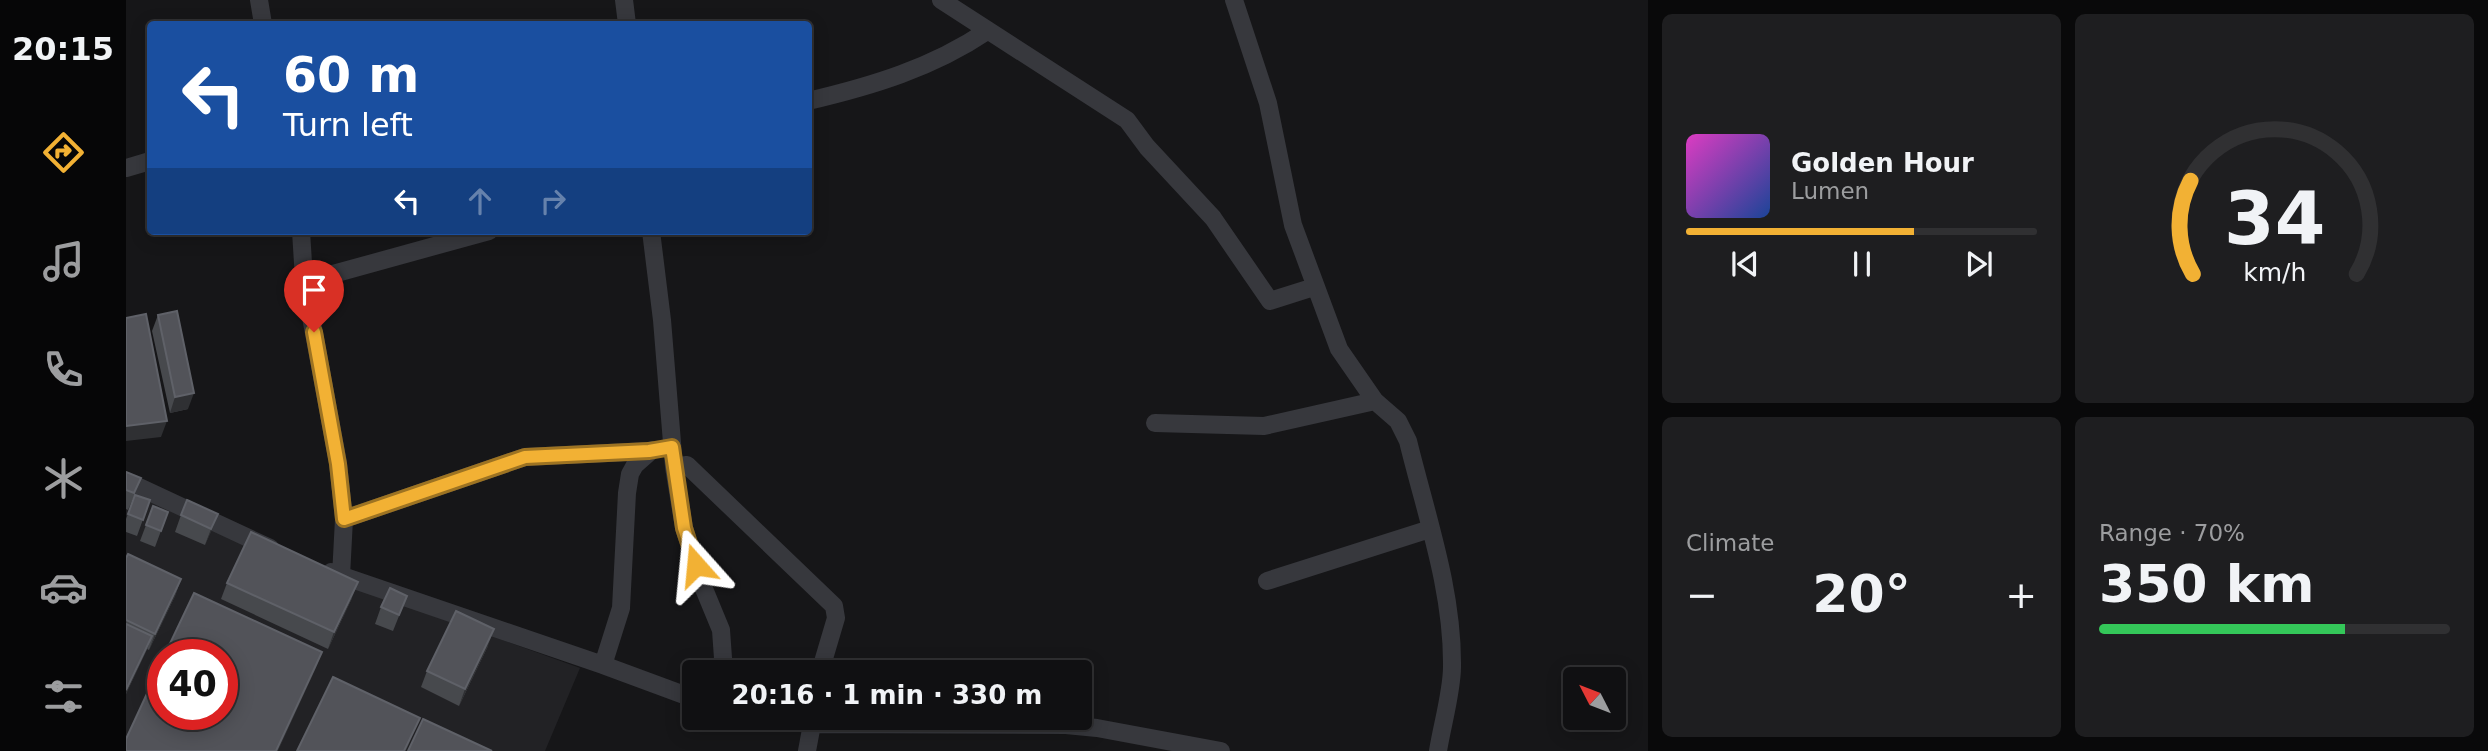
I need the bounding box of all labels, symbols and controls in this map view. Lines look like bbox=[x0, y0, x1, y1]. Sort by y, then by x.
text: 20:15 bbox=[12, 30, 114, 68]
text: 60 m bbox=[283, 47, 419, 104]
icon: left bbox=[168, 49, 259, 140]
text: Turn left bbox=[283, 106, 413, 144]
icon: directions bbox=[39, 128, 88, 177]
text: Golden Hour bbox=[1791, 148, 1974, 178]
text: 34 bbox=[2224, 177, 2325, 262]
text: Lumen bbox=[1791, 178, 1869, 204]
icon: left bbox=[388, 182, 426, 220]
icon: ahead bbox=[461, 182, 499, 220]
icon: right bbox=[534, 182, 572, 220]
icon: music bbox=[39, 237, 88, 286]
icon: previous bbox=[1726, 245, 1764, 283]
icon: pause bbox=[1843, 245, 1881, 283]
icon: next bbox=[1960, 245, 1998, 283]
text: km/h bbox=[2243, 258, 2306, 287]
pin bbox=[284, 260, 344, 332]
icon: arrive bbox=[295, 271, 333, 309]
icon: phone bbox=[39, 345, 88, 394]
icon: climate bbox=[39, 454, 88, 503]
text: Range · 70% bbox=[2099, 520, 2245, 546]
position arrow bbox=[659, 528, 733, 602]
text: Climate bbox=[1686, 530, 1775, 556]
text: 350 km bbox=[2099, 554, 2314, 614]
icon: car bbox=[39, 563, 88, 612]
text: 20° bbox=[1812, 564, 1911, 624]
text: − bbox=[1686, 573, 1718, 617]
text: + bbox=[2005, 573, 2037, 617]
speed limit sign: 40 bbox=[147, 639, 238, 730]
north arrow bbox=[1563, 667, 1626, 730]
map controls bbox=[1563, 667, 1626, 730]
icon: filters bbox=[39, 672, 88, 721]
text: 20:16 · 1 min · 330 m bbox=[732, 680, 1042, 710]

